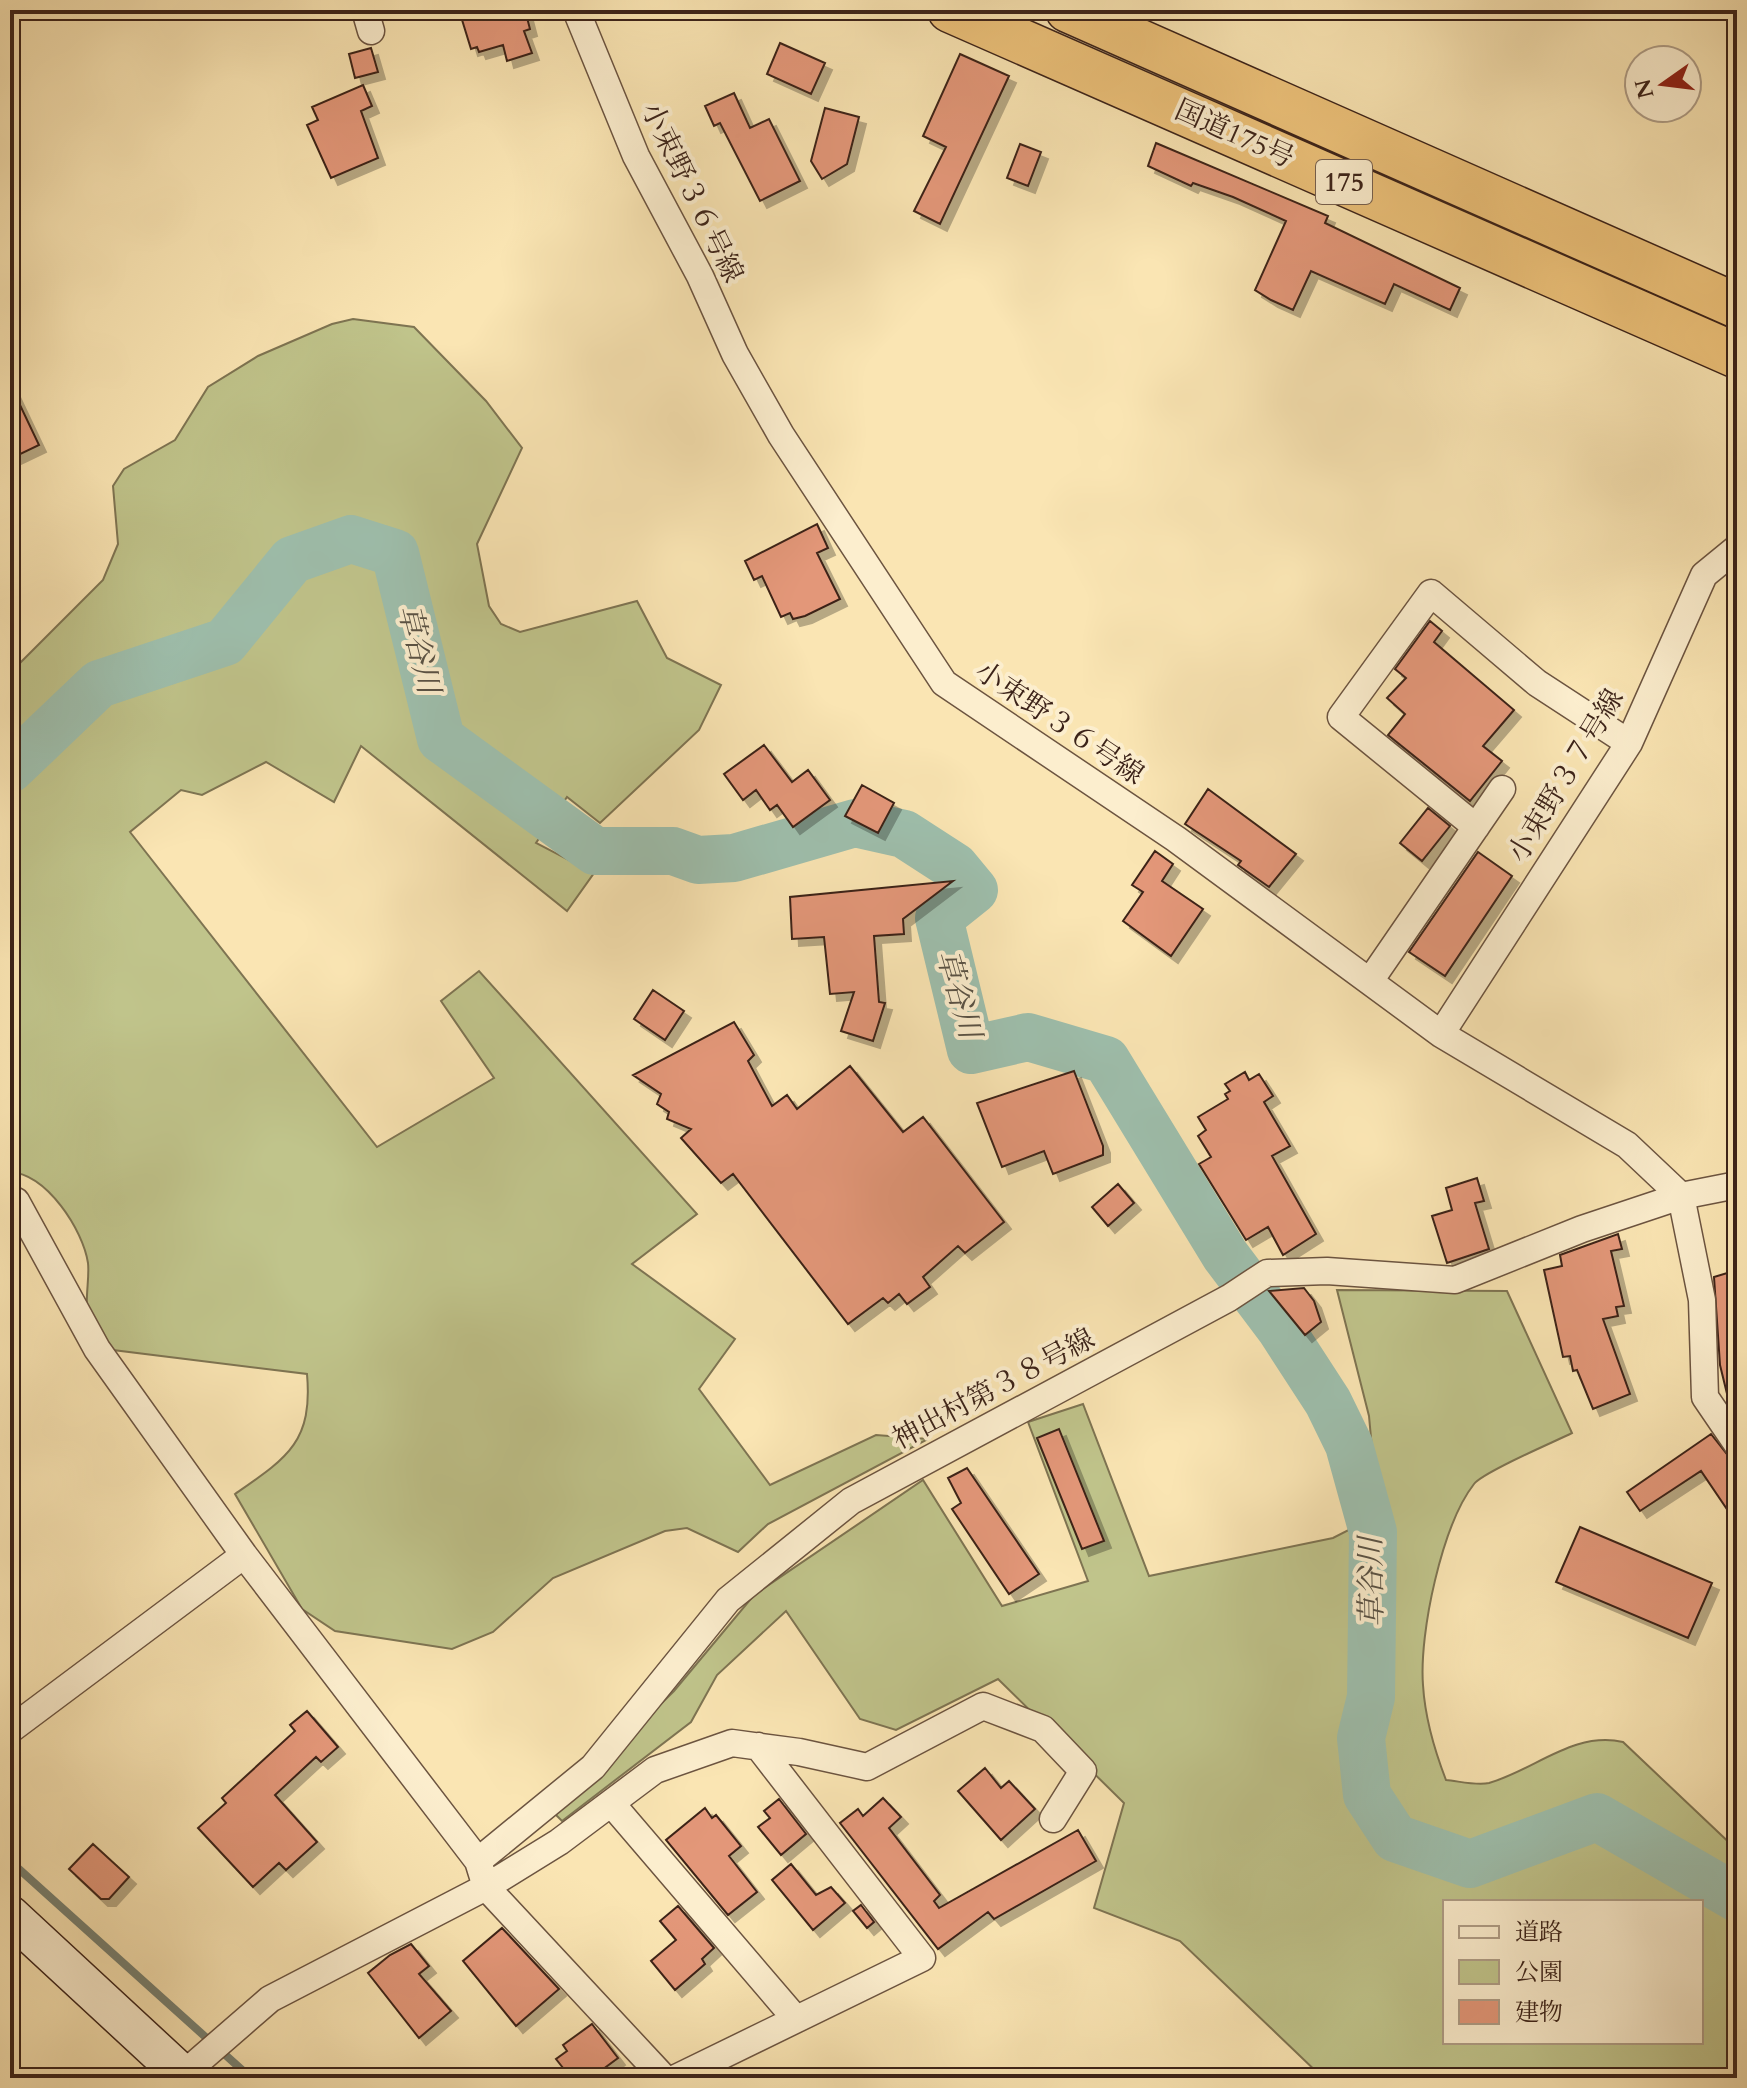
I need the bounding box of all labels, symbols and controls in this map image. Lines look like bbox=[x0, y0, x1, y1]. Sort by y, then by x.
north arrow bbox=[1623, 44, 1703, 124]
text: N bbox=[1628, 76, 1661, 101]
street label: 国道175号 bbox=[1169, 91, 1300, 177]
street label: 小束野３６号線 bbox=[632, 96, 752, 289]
road number: 175 bbox=[1316, 160, 1372, 204]
water label: 草谷川 bbox=[388, 600, 450, 701]
street label: 小束野３６号線 bbox=[968, 652, 1151, 793]
street label: 小束野３７号線 bbox=[1499, 682, 1633, 869]
water label: 草谷川 bbox=[926, 945, 991, 1046]
street label: 神出村第３８号線 bbox=[886, 1320, 1101, 1458]
water label: 草谷川 bbox=[1350, 1534, 1393, 1627]
legend bbox=[1443, 1900, 1703, 2044]
text: 道路 bbox=[1515, 1916, 1563, 1949]
text: 公園 bbox=[1515, 1956, 1563, 1989]
text: 建物 bbox=[1515, 1996, 1563, 2029]

